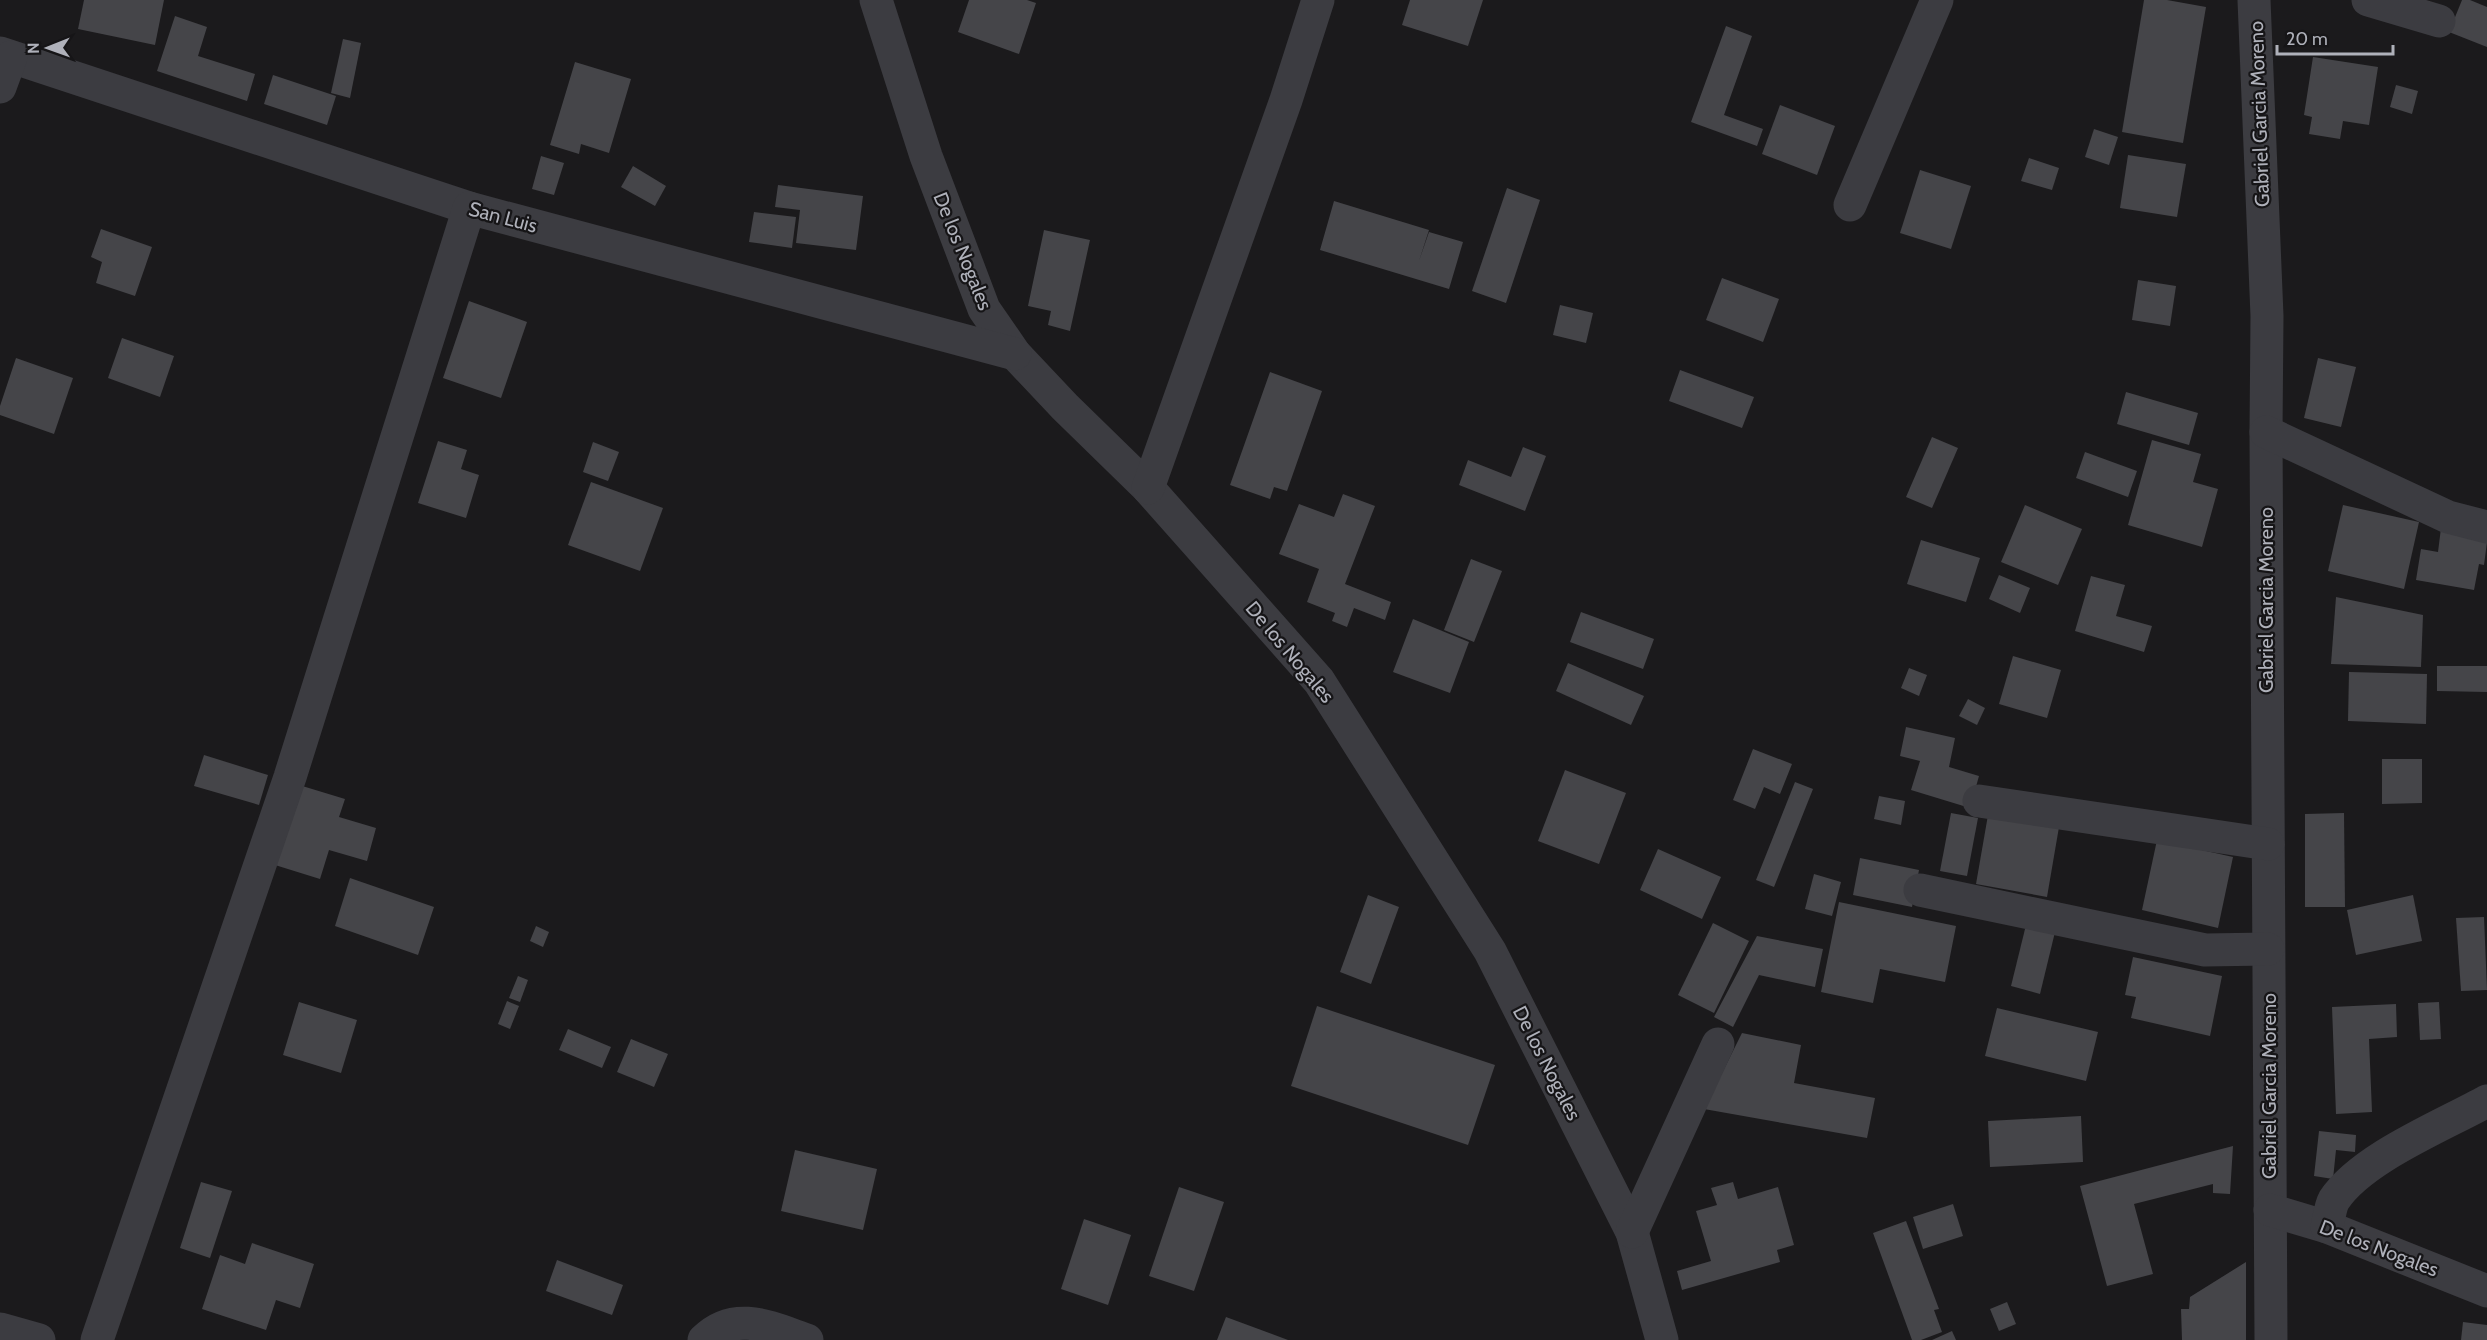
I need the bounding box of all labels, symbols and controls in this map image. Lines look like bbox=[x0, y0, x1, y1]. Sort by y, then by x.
north arrow bbox=[18, 18, 78, 78]
scale bar bbox=[2277, 18, 2392, 56]
street label: Gabriel Garcia Moreno bbox=[2244, 21, 2274, 207]
text: 20 m bbox=[2286, 28, 2328, 50]
text: N bbox=[24, 42, 43, 54]
street label: De los Nogales bbox=[928, 189, 998, 313]
street label: San Luis bbox=[466, 196, 540, 238]
street label: Gabriel Garcia Moreno bbox=[2254, 507, 2278, 693]
street label: De los Nogales bbox=[1241, 596, 1339, 708]
street label: Gabriel Garcia Moreno bbox=[2257, 993, 2281, 1179]
street label: De los Nogales bbox=[1508, 1002, 1586, 1124]
street label: De los Nogales bbox=[2316, 1214, 2442, 1282]

